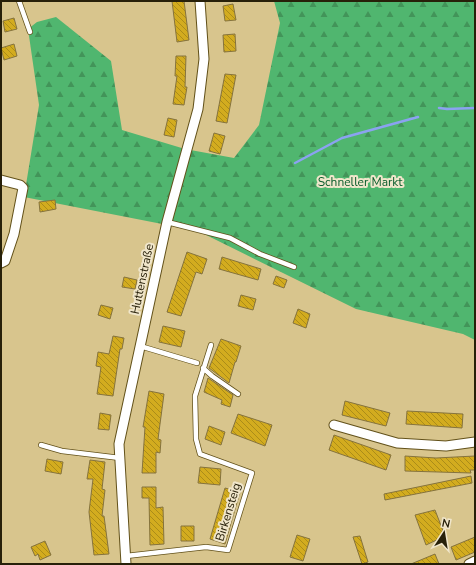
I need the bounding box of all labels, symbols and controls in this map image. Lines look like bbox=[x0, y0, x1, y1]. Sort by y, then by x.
park label: Schneller Markt bbox=[318, 174, 403, 190]
street label: Huttenstraße bbox=[127, 242, 157, 316]
street label: Birkensteig bbox=[212, 481, 244, 543]
north arrow bbox=[424, 513, 464, 553]
text: N bbox=[440, 516, 452, 532]

